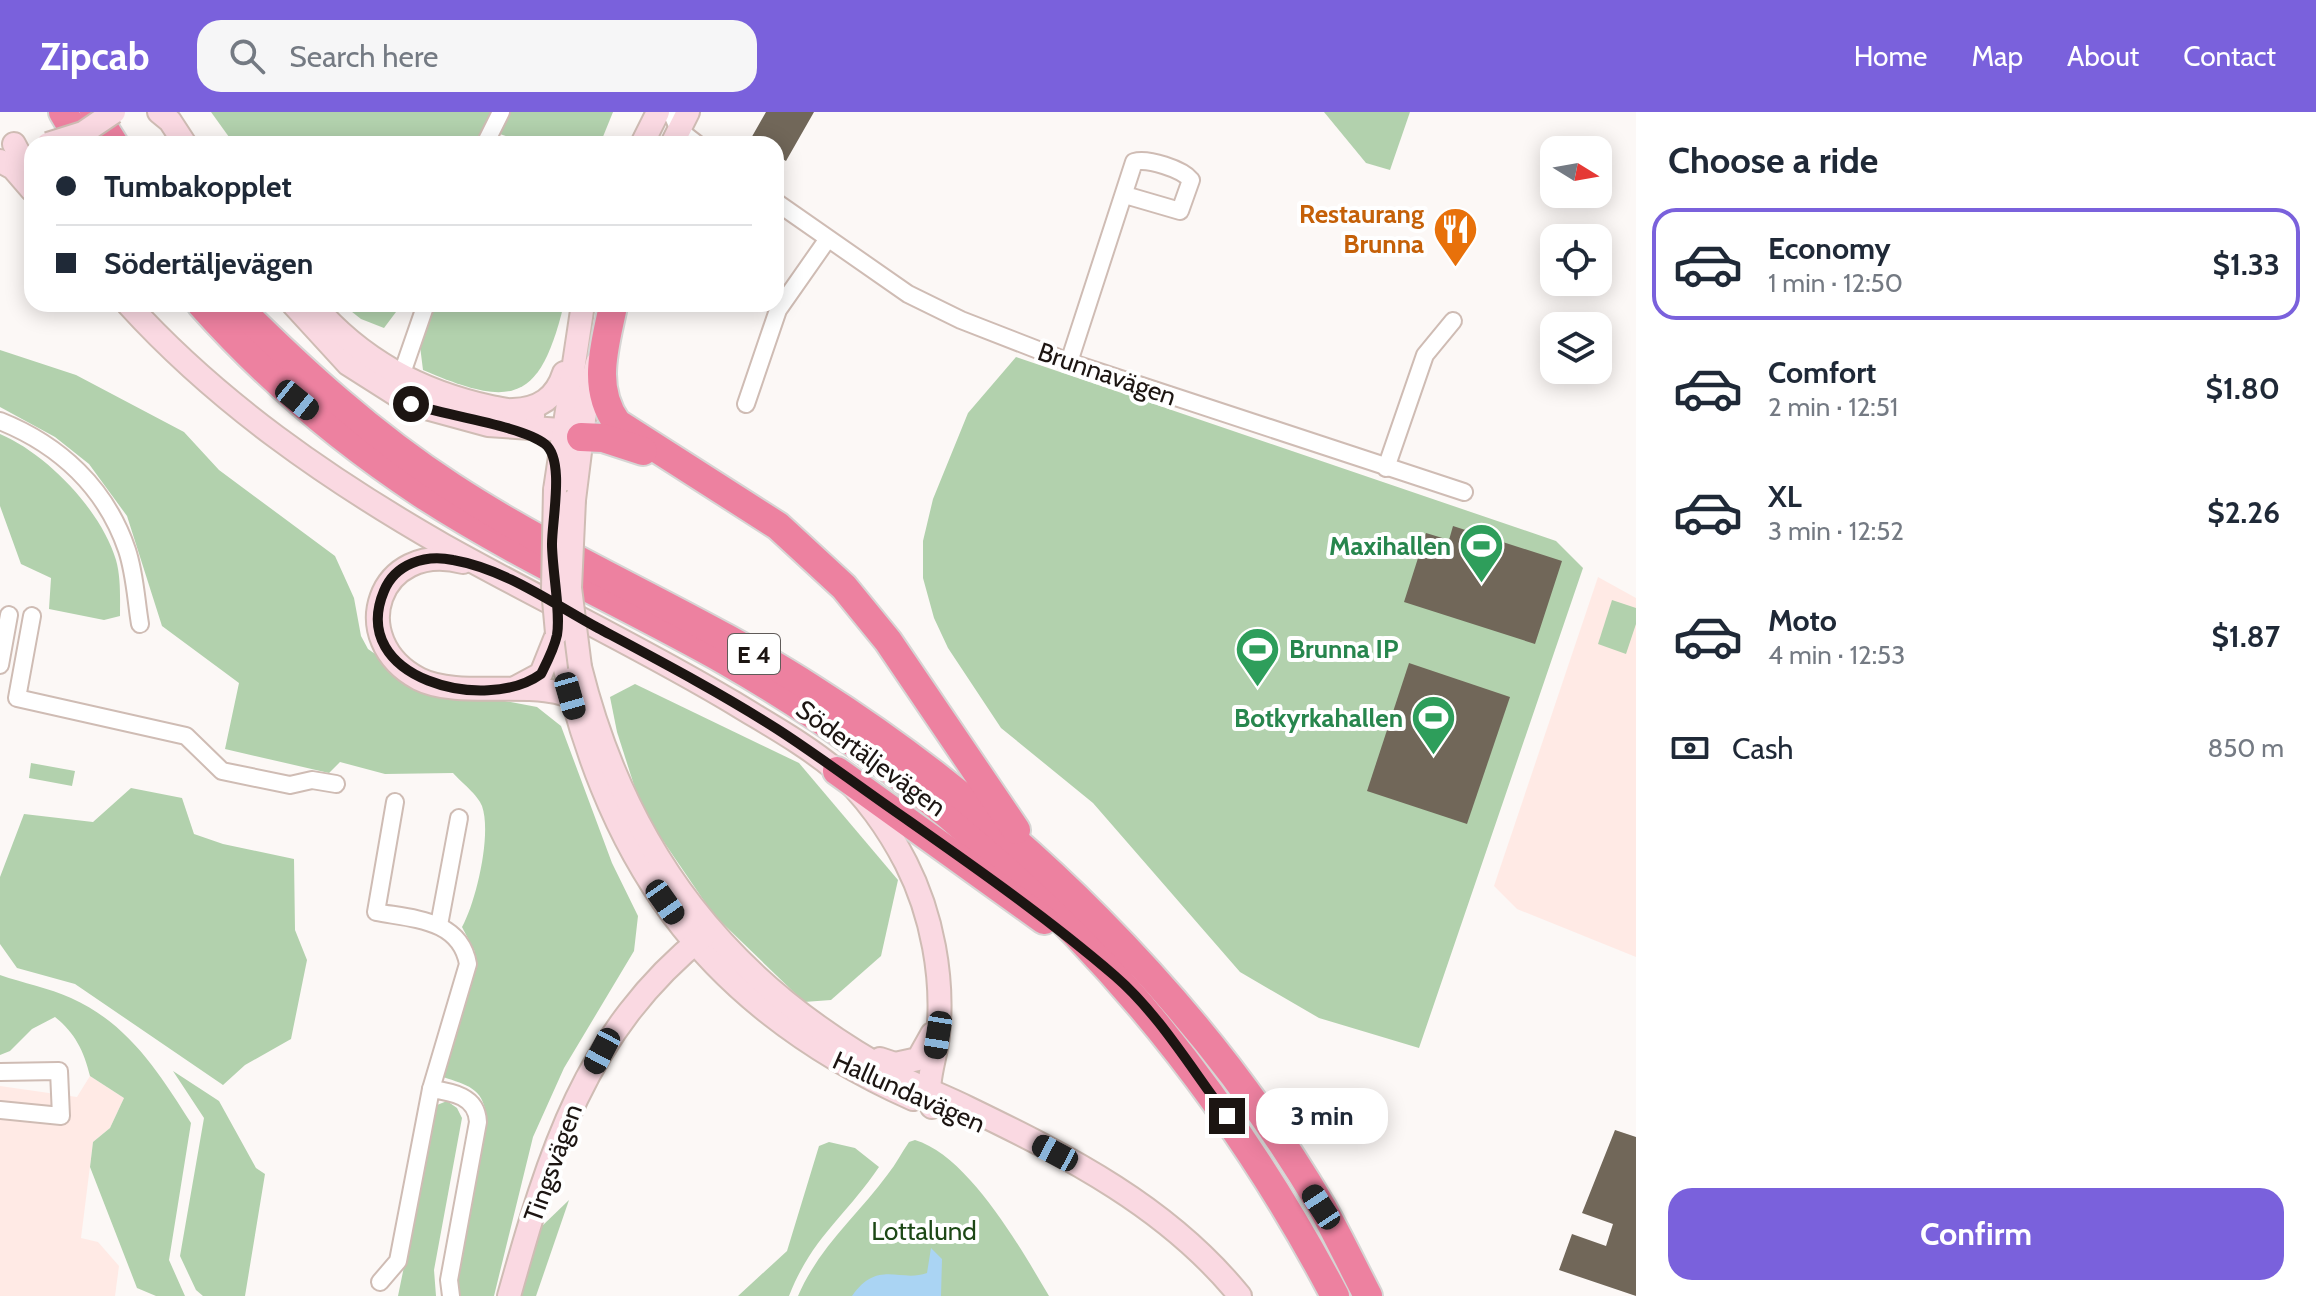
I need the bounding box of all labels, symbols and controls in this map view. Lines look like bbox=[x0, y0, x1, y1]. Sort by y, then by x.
search box bbox=[197, 20, 757, 92]
text: Zipcab bbox=[40, 33, 149, 80]
icon: search bbox=[225, 34, 269, 78]
text: Search here bbox=[289, 38, 438, 75]
text: Home bbox=[1854, 39, 1927, 73]
text: Map bbox=[1971, 39, 2023, 73]
text: About bbox=[2067, 39, 2139, 73]
text: Contact bbox=[2183, 39, 2276, 73]
north arrow bbox=[1540, 136, 1612, 208]
map controls bbox=[1540, 136, 1612, 384]
text: Choose a ride bbox=[1668, 138, 1878, 182]
text: Tumbakopplet bbox=[104, 168, 292, 205]
place label: Restaurang Brunna bbox=[1299, 198, 1424, 260]
restaurant icon: Restaurang Brunna bbox=[1431, 205, 1479, 268]
button: locate bbox=[1540, 224, 1612, 296]
icon: car bbox=[1672, 228, 1744, 300]
text: Economy bbox=[1768, 230, 1891, 267]
text: Södertäljevägen bbox=[104, 245, 313, 282]
text: $1.33 bbox=[2213, 246, 2280, 283]
text: 1 min · 12:50 bbox=[1768, 267, 1903, 299]
button: layers bbox=[1540, 312, 1612, 384]
street label: Brunnavägen bbox=[1034, 335, 1180, 413]
icon: car bbox=[1672, 352, 1744, 424]
text: Comfort bbox=[1768, 354, 1876, 391]
text: $1.80 bbox=[2206, 370, 2280, 407]
car bbox=[271, 376, 323, 424]
route start bbox=[393, 386, 429, 422]
text: 2 min · 12:51 bbox=[1768, 391, 1898, 423]
icon: car bbox=[1672, 476, 1744, 548]
text: XL bbox=[1768, 478, 1802, 515]
text: $2.26 bbox=[2207, 494, 2280, 531]
text: 3 min · 12:52 bbox=[1768, 515, 1904, 547]
sports icon: Maxihallen bbox=[1458, 522, 1506, 585]
place label: Maxihallen bbox=[1329, 530, 1451, 562]
icon: car bbox=[1672, 600, 1744, 672]
text: Moto bbox=[1768, 602, 1837, 639]
text: $1.87 bbox=[2211, 618, 2280, 655]
sports icon: Brunna IP bbox=[1234, 625, 1282, 688]
place label: Brunna IP bbox=[1289, 633, 1398, 665]
road number: E 4 bbox=[728, 634, 780, 674]
text: 4 min · 12:53 bbox=[1768, 639, 1905, 671]
car bbox=[552, 670, 588, 722]
street label: Södertäljevägen bbox=[790, 693, 952, 823]
sports icon: Botkyrkahallen bbox=[1410, 694, 1458, 757]
place label: Botkyrkahallen bbox=[1234, 702, 1403, 734]
icon: cash bbox=[1668, 726, 1712, 770]
text: Cash bbox=[1732, 730, 1794, 767]
text: 850 m bbox=[2207, 732, 2284, 764]
car bbox=[641, 875, 689, 929]
car bbox=[922, 1009, 954, 1061]
car bbox=[580, 1024, 624, 1078]
street label: Hallundavägen bbox=[828, 1044, 990, 1140]
callout: 3 min bbox=[1255, 1088, 1387, 1144]
route end bbox=[1209, 1098, 1245, 1134]
street label: Tingsvägen bbox=[517, 1100, 589, 1226]
text: 3 min bbox=[1290, 1100, 1354, 1132]
car bbox=[1028, 1131, 1082, 1175]
car bbox=[1298, 1180, 1344, 1234]
button: Confirm bbox=[1668, 1188, 2284, 1280]
park label: Lottalund bbox=[871, 1215, 977, 1247]

